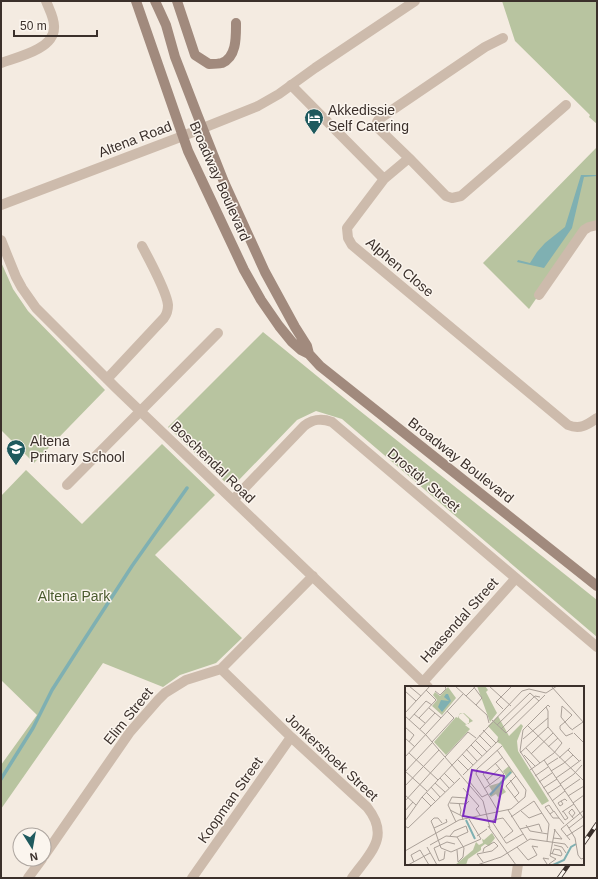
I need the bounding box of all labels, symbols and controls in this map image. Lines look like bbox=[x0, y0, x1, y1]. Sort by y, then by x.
scale bar bbox=[14, 12, 97, 38]
text: 50 m bbox=[20, 19, 47, 33]
place label: Akkedissie Self Catering bbox=[328, 102, 409, 134]
hotel icon: Akkedissie Self Catering bbox=[303, 107, 325, 135]
street label: Altena Road bbox=[96, 118, 174, 160]
street label: Broadway Boulevard bbox=[186, 119, 254, 243]
street label: Alphen Close bbox=[363, 234, 437, 300]
street label: Broadway Boulevard bbox=[405, 414, 517, 506]
street label: Boschendal Road bbox=[168, 418, 258, 506]
place label: Altena Primary School bbox=[30, 433, 125, 465]
school or university icon: Altena Primary School bbox=[5, 438, 27, 466]
street label: Drostdy Street bbox=[385, 445, 463, 515]
street label: Haasendal Street bbox=[417, 574, 501, 666]
park label: Altena Park bbox=[38, 588, 111, 604]
street label: Elim Street bbox=[100, 684, 156, 748]
inset map bbox=[405, 686, 584, 865]
street label: Jonkershoek Street bbox=[282, 710, 382, 804]
street label: Koopman Street bbox=[194, 754, 266, 846]
north arrow bbox=[12, 827, 52, 867]
text: N bbox=[29, 850, 39, 863]

